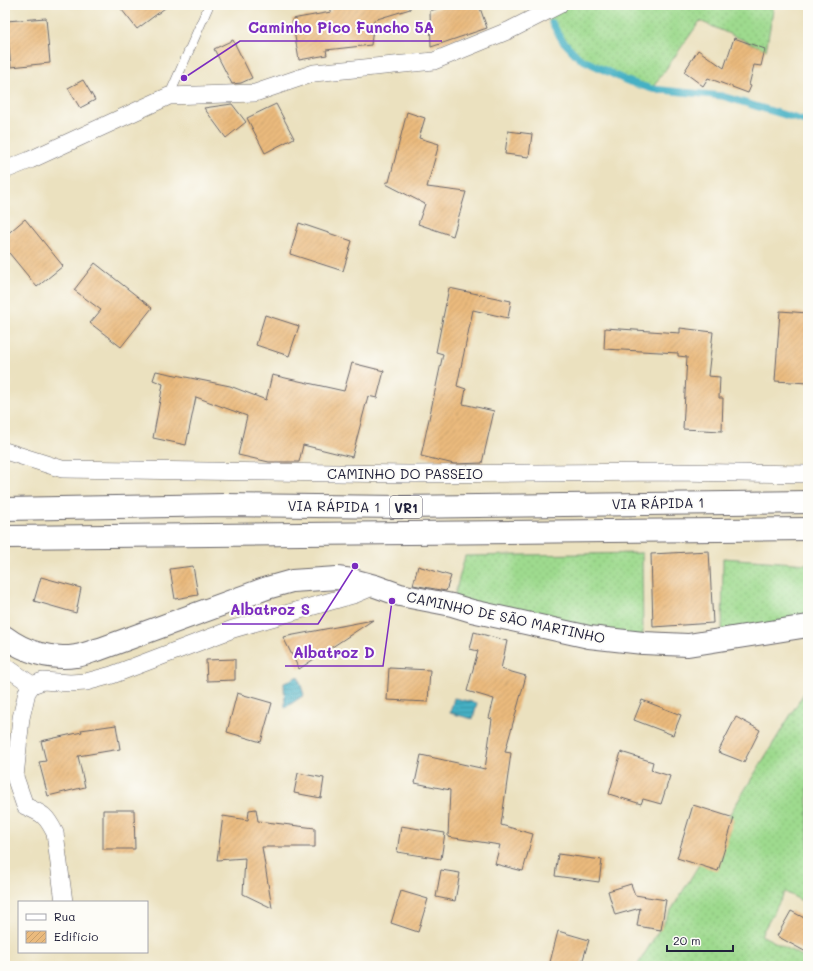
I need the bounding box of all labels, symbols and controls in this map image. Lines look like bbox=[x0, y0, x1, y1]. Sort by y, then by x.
callout: Caminho Pico Funcho 5A bbox=[240, 14, 442, 41]
text: Caminho Pico Funcho 5A bbox=[248, 17, 434, 37]
street label: CAMINHO DO PASSEIO bbox=[327, 464, 483, 483]
street label: VIA RÁPIDA 1 bbox=[611, 493, 705, 513]
street label: VIA RÁPIDA 1 bbox=[287, 496, 381, 516]
road number: VR1 bbox=[390, 496, 422, 518]
street label: CAMINHO DE SÃO MARTINHO bbox=[405, 587, 607, 647]
callout: Albatroz S bbox=[222, 597, 318, 624]
text: Albatroz S bbox=[230, 599, 310, 619]
callout: Albatroz D bbox=[285, 639, 383, 666]
text: Albatroz D bbox=[293, 642, 375, 662]
legend bbox=[18, 901, 148, 953]
text: Rua bbox=[54, 908, 76, 924]
scale bar bbox=[667, 927, 733, 953]
text: Edifício bbox=[54, 928, 98, 944]
text: 20 m bbox=[673, 932, 701, 948]

